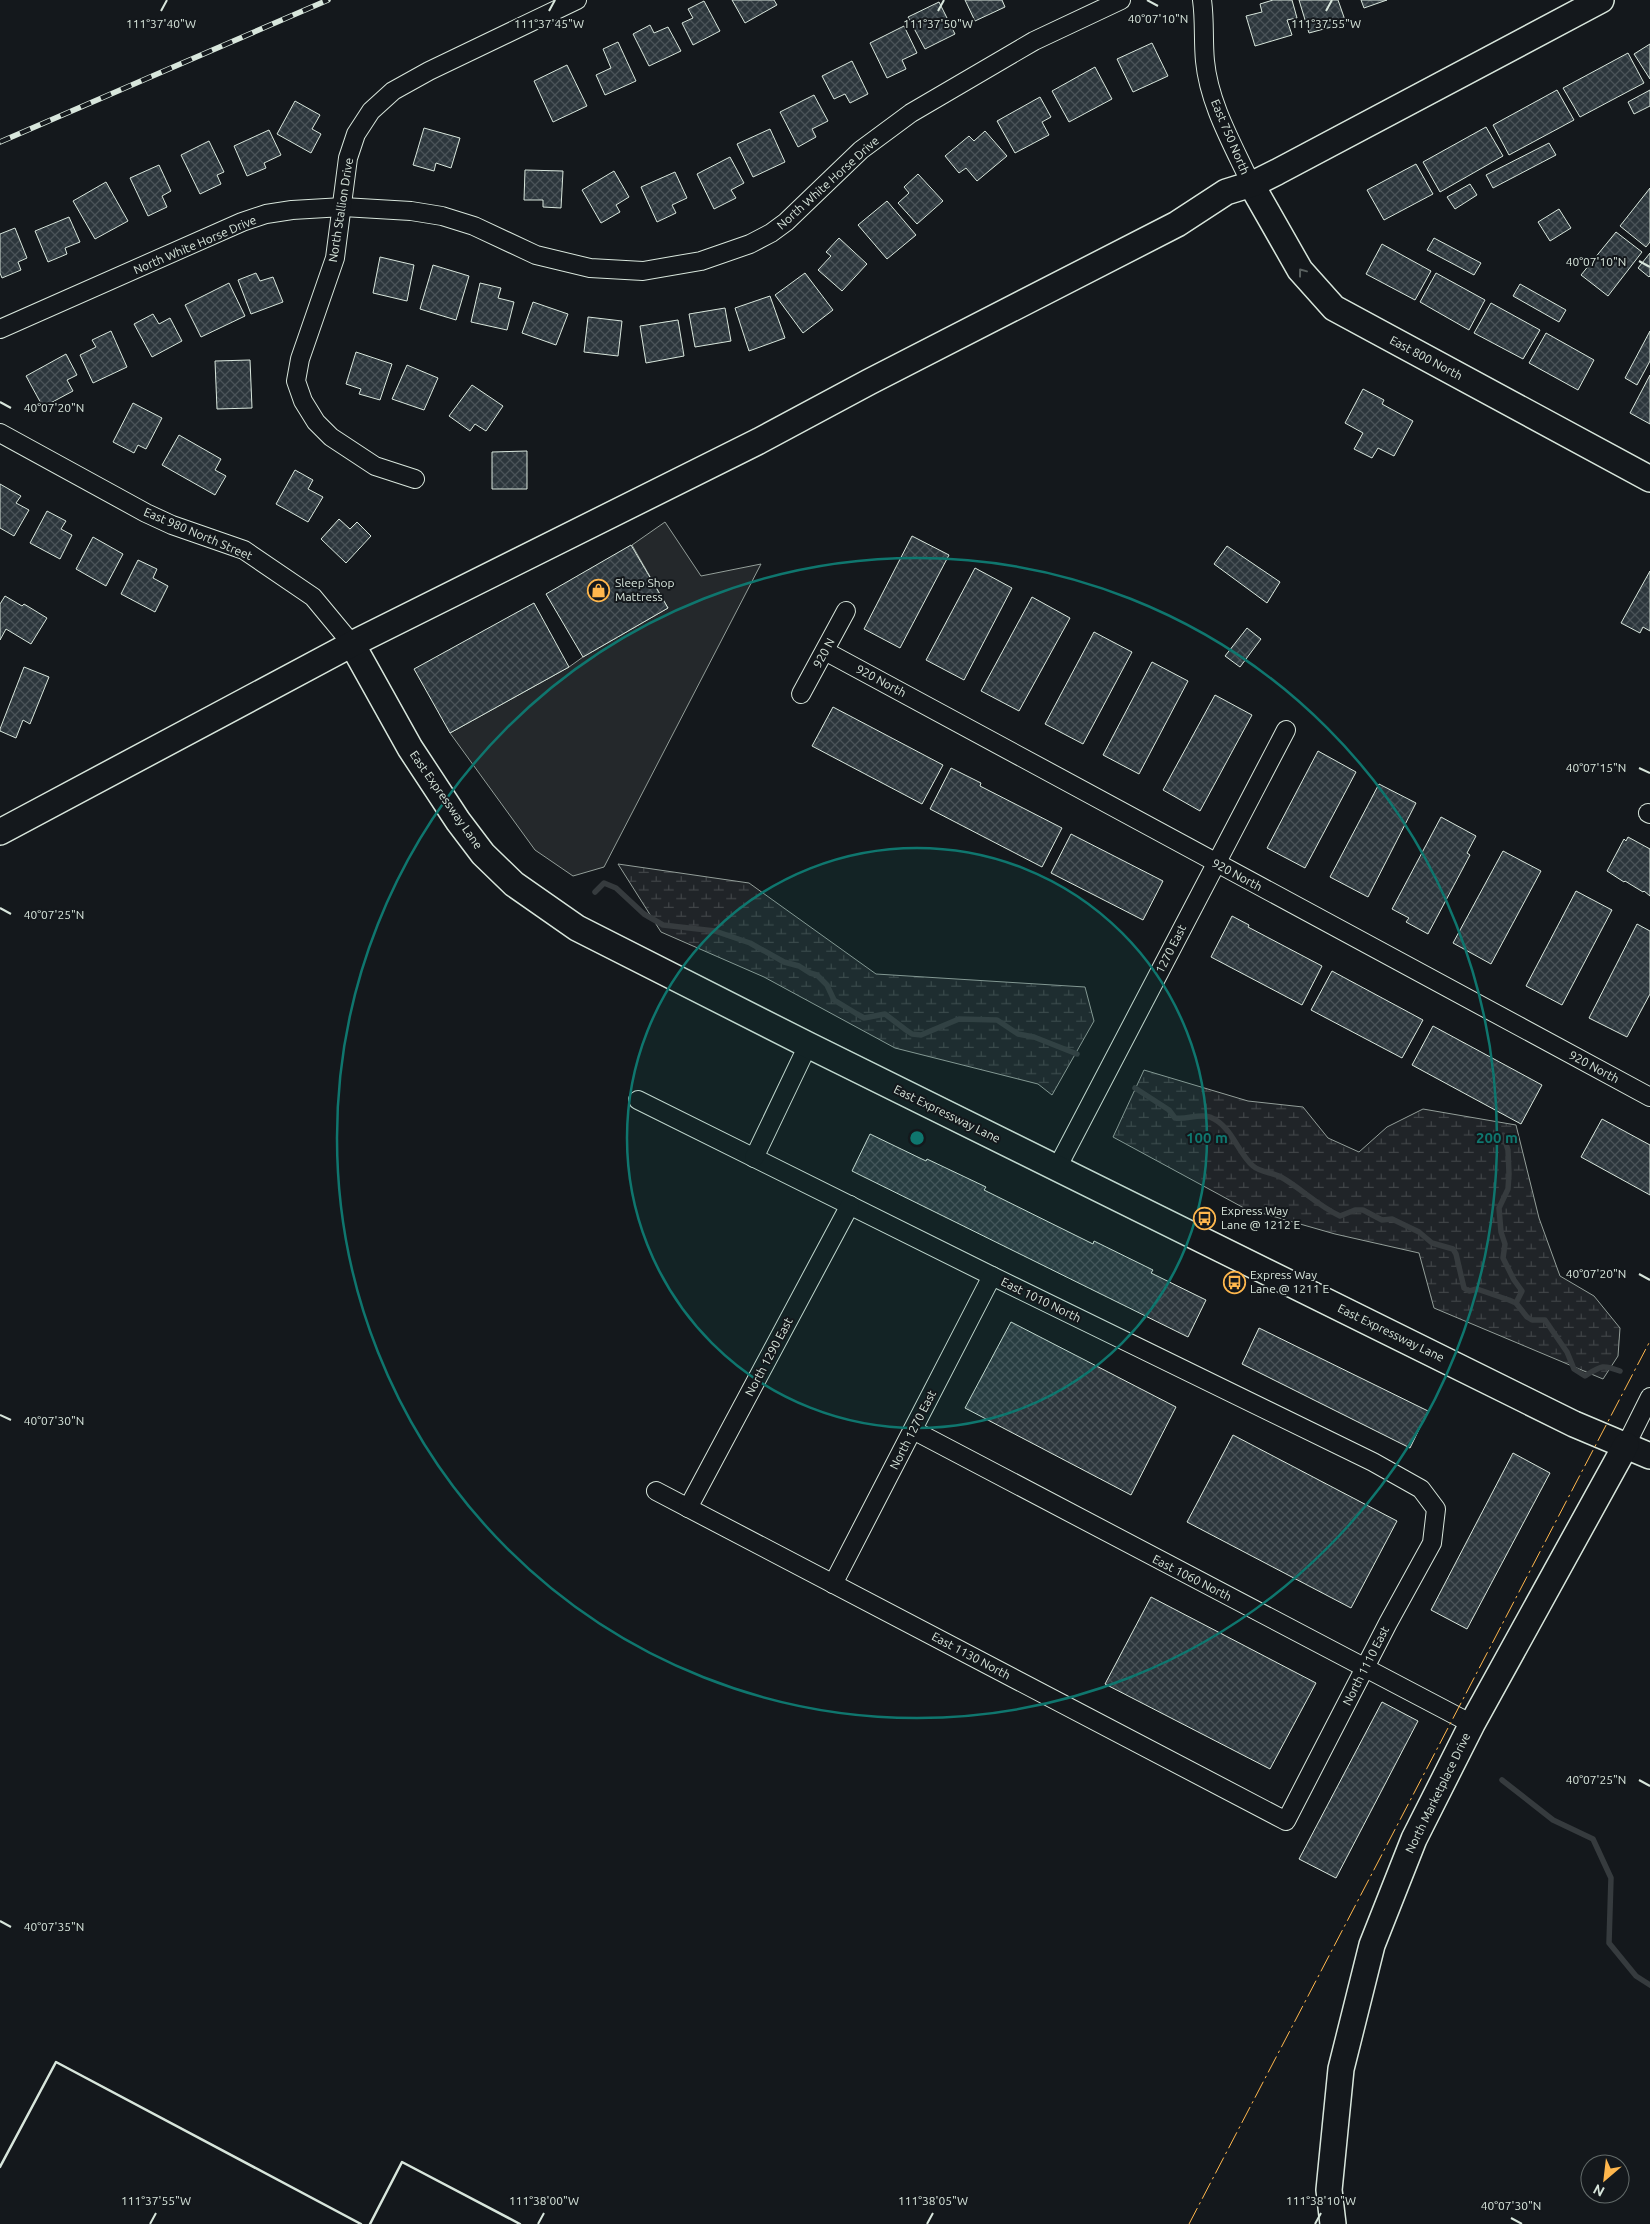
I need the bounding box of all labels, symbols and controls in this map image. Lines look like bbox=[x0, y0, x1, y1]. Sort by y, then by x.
text: 40°07'10"N bbox=[1128, 12, 1188, 25]
text: 111°37'40"W bbox=[126, 17, 196, 30]
text: 111°37'45"W bbox=[514, 17, 584, 30]
text: 111°37'50"W bbox=[903, 17, 973, 30]
text: 111°37'55"W bbox=[1291, 17, 1361, 30]
street label: East 750 North bbox=[1209, 97, 1252, 176]
street label: North White Horse Drive bbox=[774, 134, 881, 232]
street label: North Stallion Drive bbox=[326, 157, 355, 263]
street label: North White Horse Drive bbox=[131, 213, 258, 276]
text: 40°07'10"N bbox=[1566, 255, 1626, 268]
one-way arrow bbox=[1299, 268, 1308, 277]
street label: East 800 North bbox=[1388, 333, 1465, 382]
text: 40°07'20"N bbox=[24, 401, 84, 414]
street label: East 980 North Street bbox=[142, 505, 255, 562]
place label: Sleep Shop Mattress bbox=[615, 576, 675, 603]
shop icon: Sleep Shop Mattress bbox=[587, 578, 611, 602]
street label: 920 N bbox=[810, 636, 837, 670]
street label: 920 North bbox=[854, 662, 908, 699]
street label: East Expressway Lane bbox=[408, 748, 485, 851]
text: 40°07'15"N bbox=[1566, 761, 1626, 774]
street label: 920 North bbox=[1210, 856, 1264, 893]
text: 40°07'25"N bbox=[24, 908, 84, 921]
street label: 1270 East bbox=[1153, 922, 1188, 975]
street label: 920 North bbox=[1567, 1048, 1621, 1085]
street label: East Expressway Lane bbox=[892, 1082, 1003, 1145]
centre of rings bbox=[908, 1129, 926, 1147]
text: 100 m bbox=[1186, 1129, 1228, 1146]
text: 200 m bbox=[1476, 1129, 1518, 1146]
place label: Express Way Lane @ 1212 E bbox=[1221, 1204, 1300, 1231]
bus stop icon: Express Way Lane @ 1212 E bbox=[1193, 1206, 1217, 1230]
text: 40°07'20"N bbox=[1566, 1267, 1626, 1280]
place label: Express Way Lane @ 1211 E bbox=[1250, 1268, 1329, 1295]
bus stop icon: Express Way Lane @ 1211 E bbox=[1222, 1270, 1246, 1294]
street label: East 1010 North bbox=[999, 1275, 1083, 1324]
street label: East Expressway Lane bbox=[1336, 1301, 1447, 1364]
street label: North 1290 East bbox=[742, 1315, 795, 1398]
street label: North 1270 East bbox=[887, 1388, 938, 1472]
text: 40°07'30"N bbox=[24, 1414, 84, 1427]
street label: East 1060 North bbox=[1150, 1552, 1234, 1603]
street label: North 1110 East bbox=[1340, 1624, 1391, 1708]
street label: East 1130 North bbox=[930, 1629, 1013, 1682]
street label: North Marketplace Drive bbox=[1403, 1730, 1472, 1855]
text: 40°07'25"N bbox=[1566, 1773, 1626, 1786]
text: 40°07'35"N bbox=[24, 1920, 84, 1933]
north arrow bbox=[1580, 2154, 1630, 2204]
text: N bbox=[1591, 2181, 1607, 2200]
text: 111°37'55"W bbox=[121, 2194, 191, 2207]
text: 111°38'00"W bbox=[509, 2194, 579, 2207]
text: 111°38'05"W bbox=[898, 2194, 968, 2207]
text: 111°38'10"W bbox=[1286, 2194, 1356, 2207]
text: 40°07'30"N bbox=[1481, 2199, 1541, 2212]

